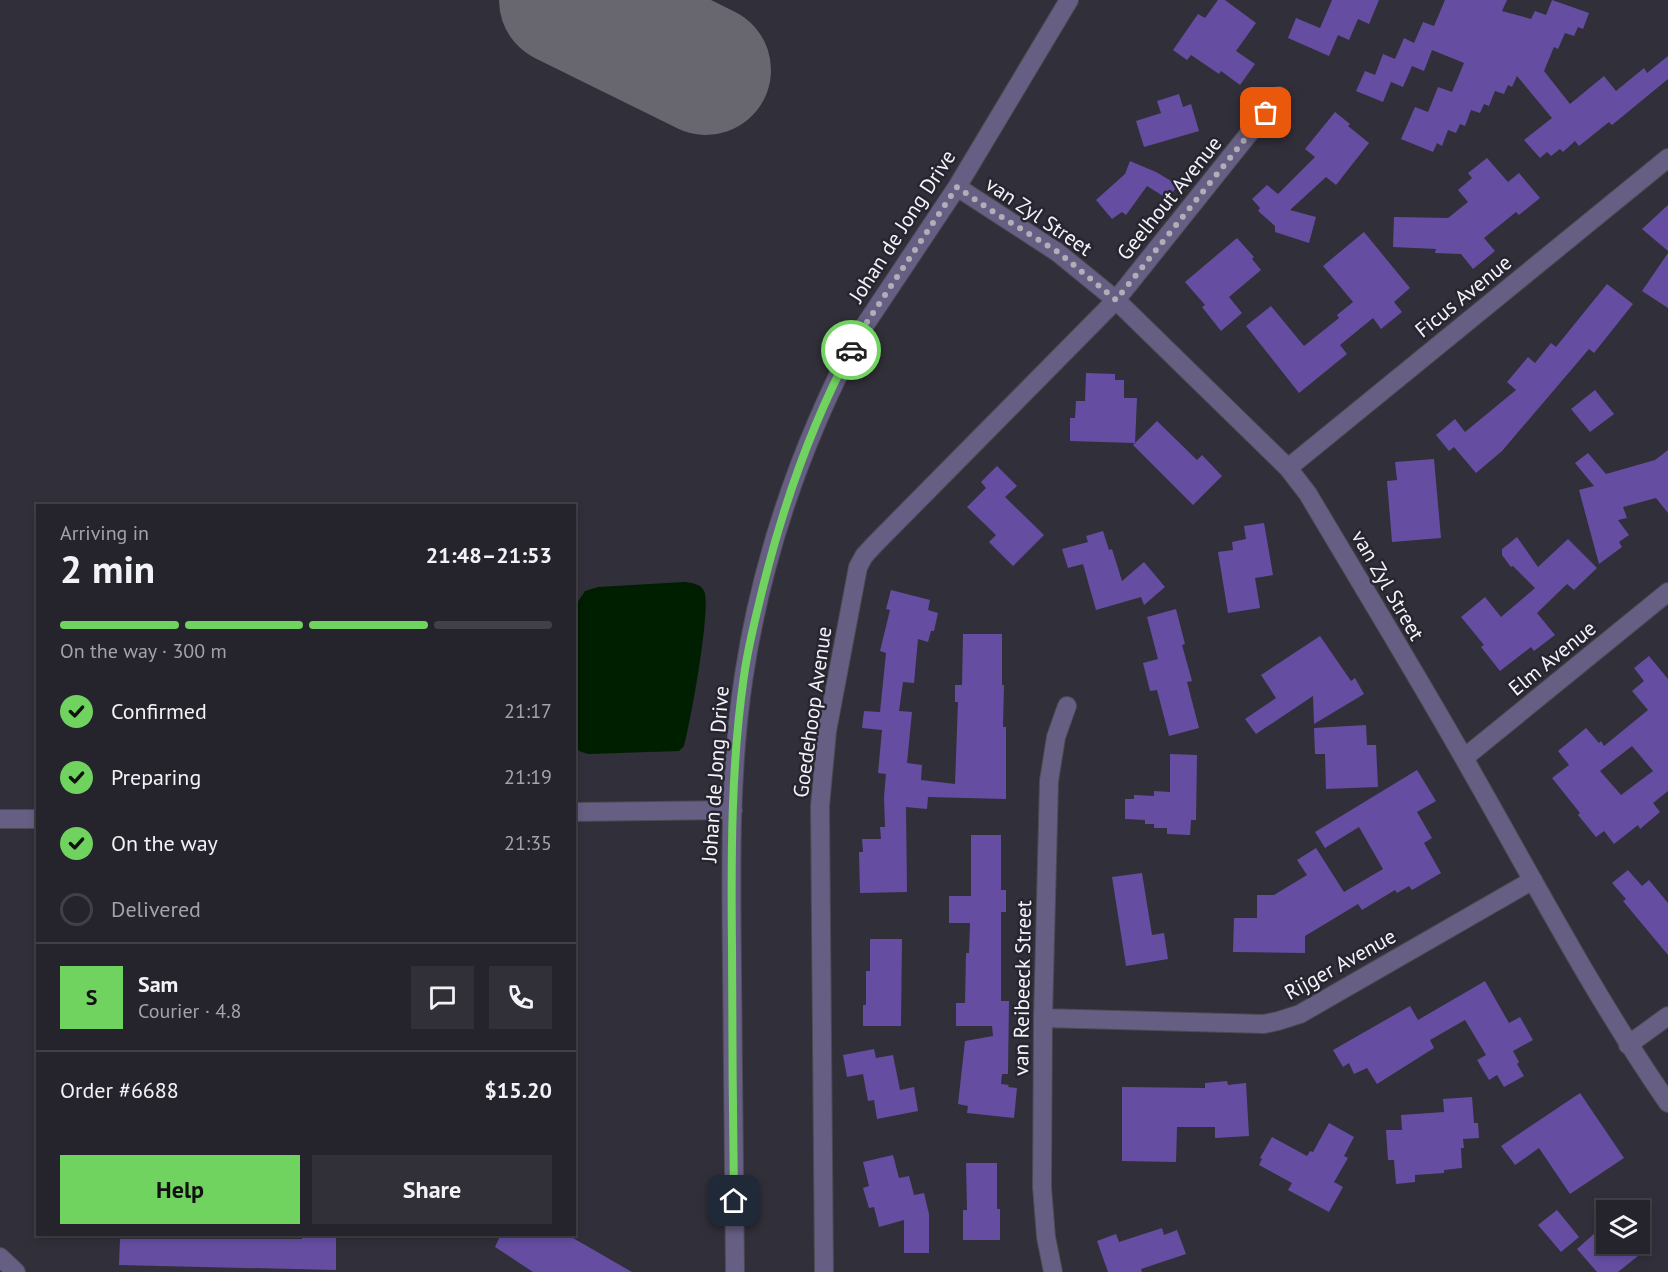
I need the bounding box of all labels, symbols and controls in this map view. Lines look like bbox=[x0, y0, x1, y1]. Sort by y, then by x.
pin bbox=[1240, 87, 1291, 138]
icon: bag bbox=[1249, 96, 1282, 129]
street label: Geelhout Avenue bbox=[1111, 131, 1227, 265]
street label: Johan de Jong Drive bbox=[842, 145, 961, 308]
street label: van Zyl Street bbox=[980, 170, 1098, 262]
street label: Ficus Avenue bbox=[1409, 249, 1517, 343]
courier bbox=[821, 320, 881, 380]
icon: car bbox=[835, 334, 868, 367]
text: Arriving in bbox=[60, 520, 149, 546]
street label: van Zyl Street bbox=[1346, 525, 1430, 645]
text: 21:48–21:53 bbox=[426, 541, 552, 569]
text: 2 min bbox=[60, 543, 155, 594]
street label: Elm Avenue bbox=[1503, 614, 1601, 702]
street label: Goedehoop Avenue bbox=[787, 625, 837, 799]
text: On the way · 300 m bbox=[60, 638, 227, 664]
street label: Johan de Jong Drive bbox=[695, 685, 735, 864]
icon: check bbox=[60, 695, 93, 728]
text: Confirmed bbox=[111, 697, 207, 725]
text: 21:17 bbox=[504, 698, 552, 724]
icon: check bbox=[60, 761, 93, 794]
text: Preparing bbox=[111, 763, 201, 791]
text: 21:19 bbox=[504, 764, 552, 790]
icon: check bbox=[60, 827, 93, 860]
text: On the way bbox=[111, 829, 218, 857]
text: 21:35 bbox=[504, 830, 552, 856]
text: Delivered bbox=[111, 895, 201, 923]
street label: van Reibeeck Street bbox=[1007, 900, 1037, 1076]
street label: Rijger Avenue bbox=[1280, 922, 1400, 1006]
button: chat bbox=[411, 966, 474, 1029]
button: phone bbox=[489, 966, 552, 1029]
text: Sam bbox=[138, 970, 178, 998]
text: S bbox=[86, 983, 97, 1011]
text: Courier · 4.8 bbox=[138, 998, 241, 1024]
text: Order #6688 bbox=[60, 1076, 179, 1104]
text: $15.20 bbox=[484, 1076, 552, 1104]
button: Help bbox=[60, 1155, 300, 1224]
button: Share bbox=[312, 1155, 552, 1224]
pin bbox=[708, 1175, 759, 1226]
icon: home bbox=[717, 1184, 750, 1217]
map controls bbox=[1596, 1200, 1650, 1254]
button: layers bbox=[1596, 1200, 1650, 1254]

